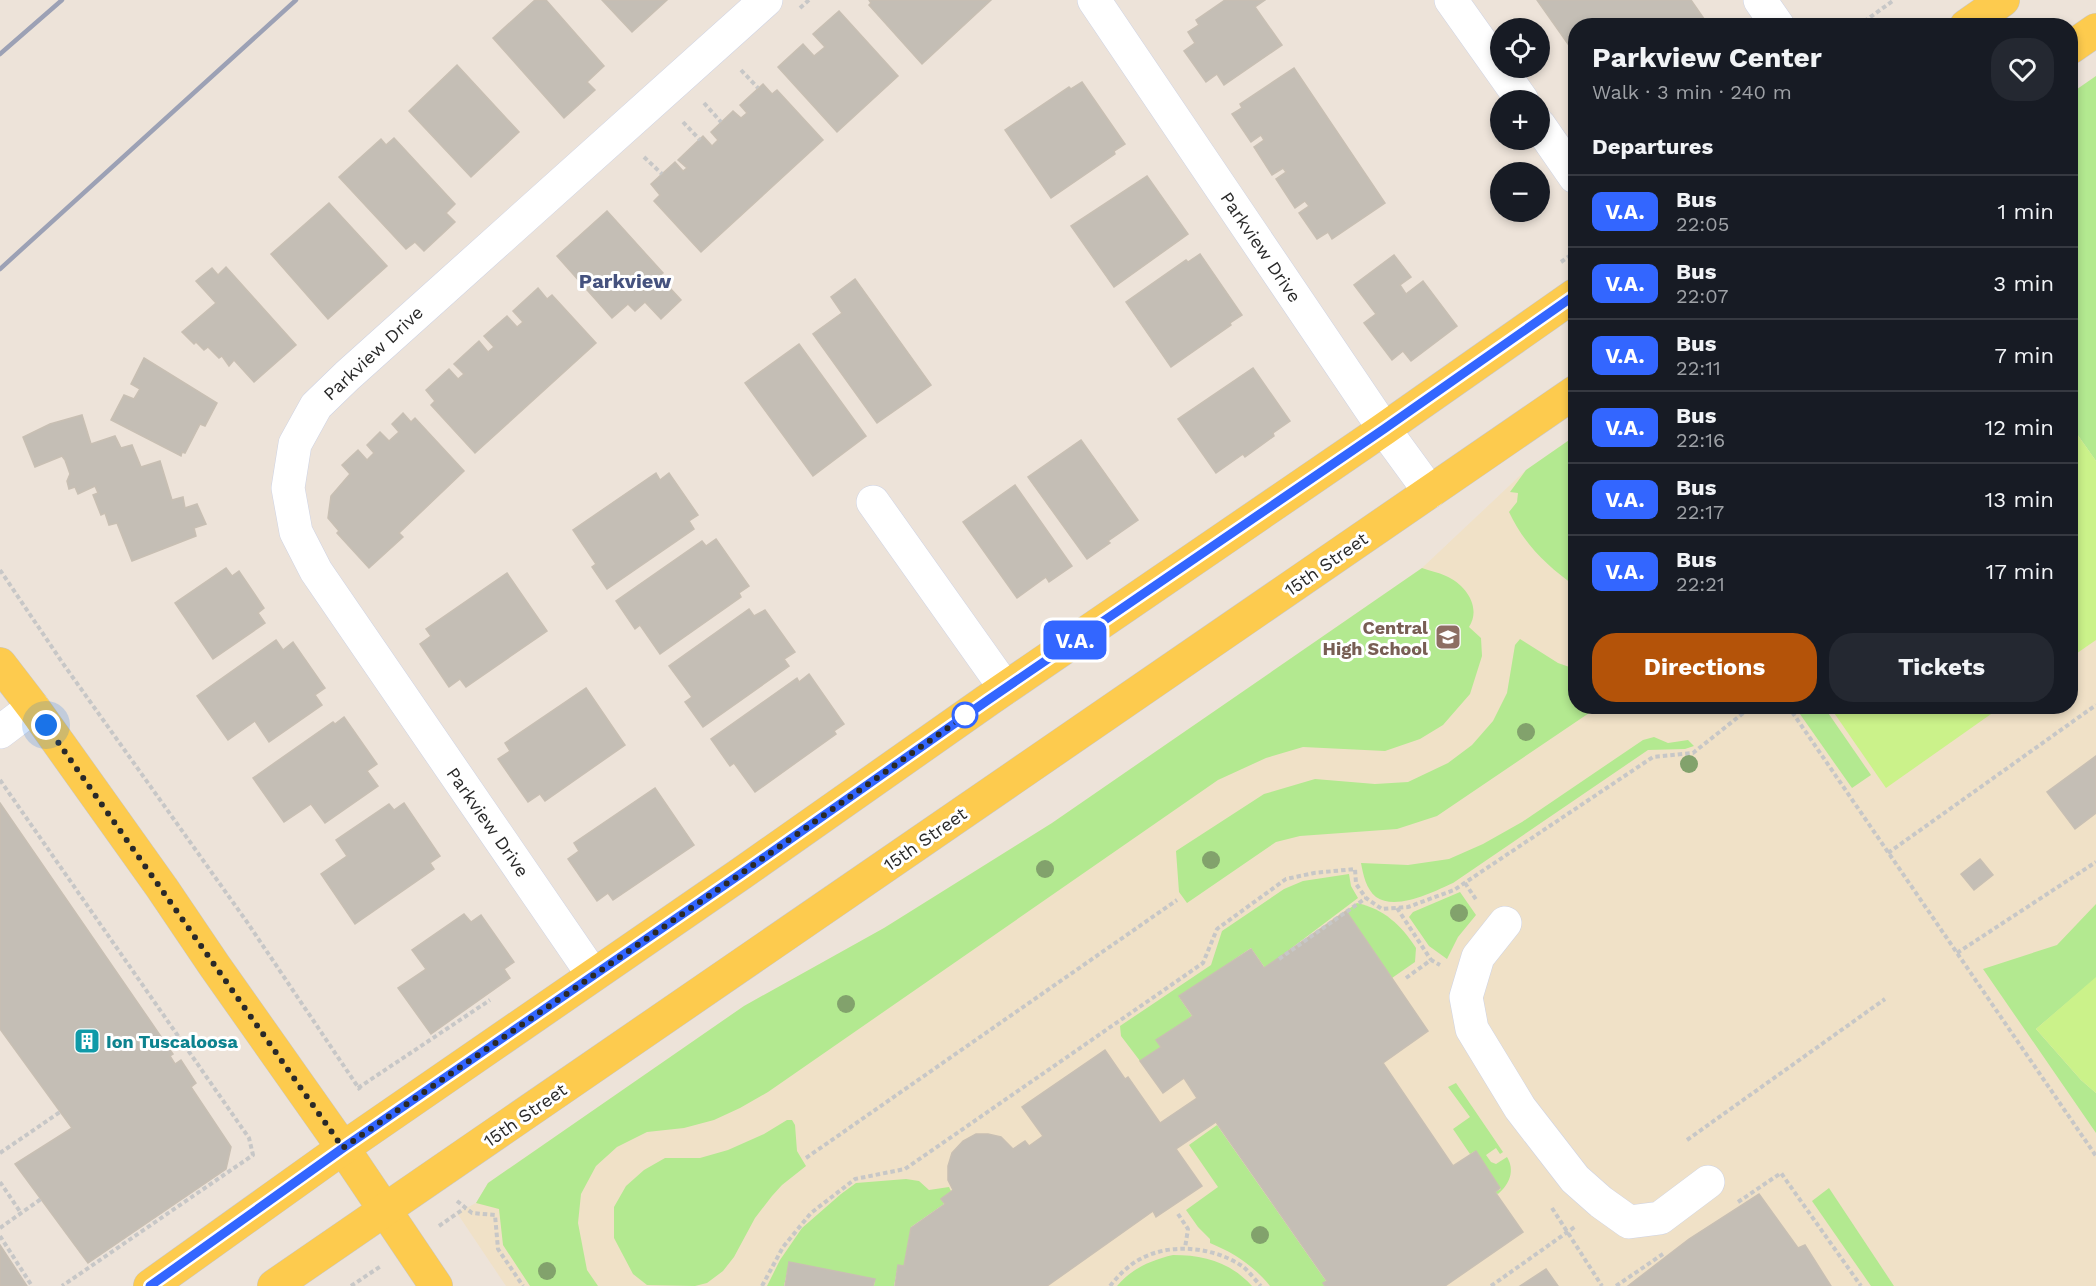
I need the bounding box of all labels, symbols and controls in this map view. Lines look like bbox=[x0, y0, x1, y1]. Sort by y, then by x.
map controls bbox=[1490, 18, 1550, 222]
button: locate bbox=[1490, 18, 1550, 78]
button: heart bbox=[1991, 38, 2054, 101]
text: Parkview Center bbox=[1592, 41, 1822, 74]
text: Walk · 3 min · 240 m bbox=[1592, 80, 1792, 104]
button: + bbox=[1490, 90, 1550, 150]
text: Departures bbox=[1592, 134, 1713, 159]
button: − bbox=[1490, 162, 1550, 222]
text: Bus bbox=[1676, 187, 1716, 212]
street label: Parkview Drive bbox=[1216, 188, 1306, 306]
text: V.A. bbox=[1605, 199, 1645, 224]
text: 1 min bbox=[1997, 199, 2054, 224]
text: 22:05 bbox=[1676, 212, 1729, 236]
text: Bus bbox=[1676, 259, 1716, 284]
district label: Parkview bbox=[579, 269, 671, 293]
text: V.A. bbox=[1605, 271, 1645, 296]
text: 3 min bbox=[1993, 271, 2054, 296]
text: 22:07 bbox=[1676, 284, 1729, 308]
street label: Parkview Drive bbox=[319, 301, 427, 405]
text: Bus bbox=[1676, 331, 1716, 356]
text: V.A. bbox=[1605, 343, 1645, 368]
text: 7 min bbox=[1994, 343, 2054, 368]
text: 22:11 bbox=[1676, 356, 1721, 380]
text: Bus bbox=[1676, 403, 1716, 428]
text: V.A. bbox=[1605, 415, 1645, 440]
text: 12 min bbox=[1985, 415, 2054, 440]
text: 22:16 bbox=[1676, 428, 1725, 452]
text: Bus bbox=[1676, 475, 1716, 500]
text: V.A. bbox=[1605, 487, 1645, 512]
text: 13 min bbox=[1985, 487, 2054, 512]
text: 22:17 bbox=[1676, 500, 1724, 524]
street label: 15th Street bbox=[1280, 527, 1372, 600]
text: Bus bbox=[1676, 547, 1716, 572]
text: V.A. bbox=[1605, 559, 1645, 584]
text: 17 min bbox=[1986, 559, 2054, 584]
text: 22:21 bbox=[1676, 572, 1725, 596]
place label: Central High School bbox=[1323, 617, 1428, 659]
line badge: V.A. bbox=[1033, 620, 1117, 660]
school or university icon: Central High School bbox=[1433, 622, 1463, 652]
text: V.A. bbox=[1055, 628, 1095, 653]
button: Directions bbox=[1592, 633, 1817, 702]
button: Tickets bbox=[1829, 633, 2054, 702]
unlabelled marker bbox=[952, 702, 978, 728]
your location bbox=[31, 710, 61, 740]
street label: Parkview Drive bbox=[443, 763, 533, 881]
street label: 15th Street bbox=[879, 802, 971, 875]
building icon: Ion Tuscaloosa bbox=[72, 1026, 102, 1056]
place label: Ion Tuscaloosa bbox=[106, 1031, 238, 1052]
street label: 15th Street bbox=[479, 1078, 571, 1151]

